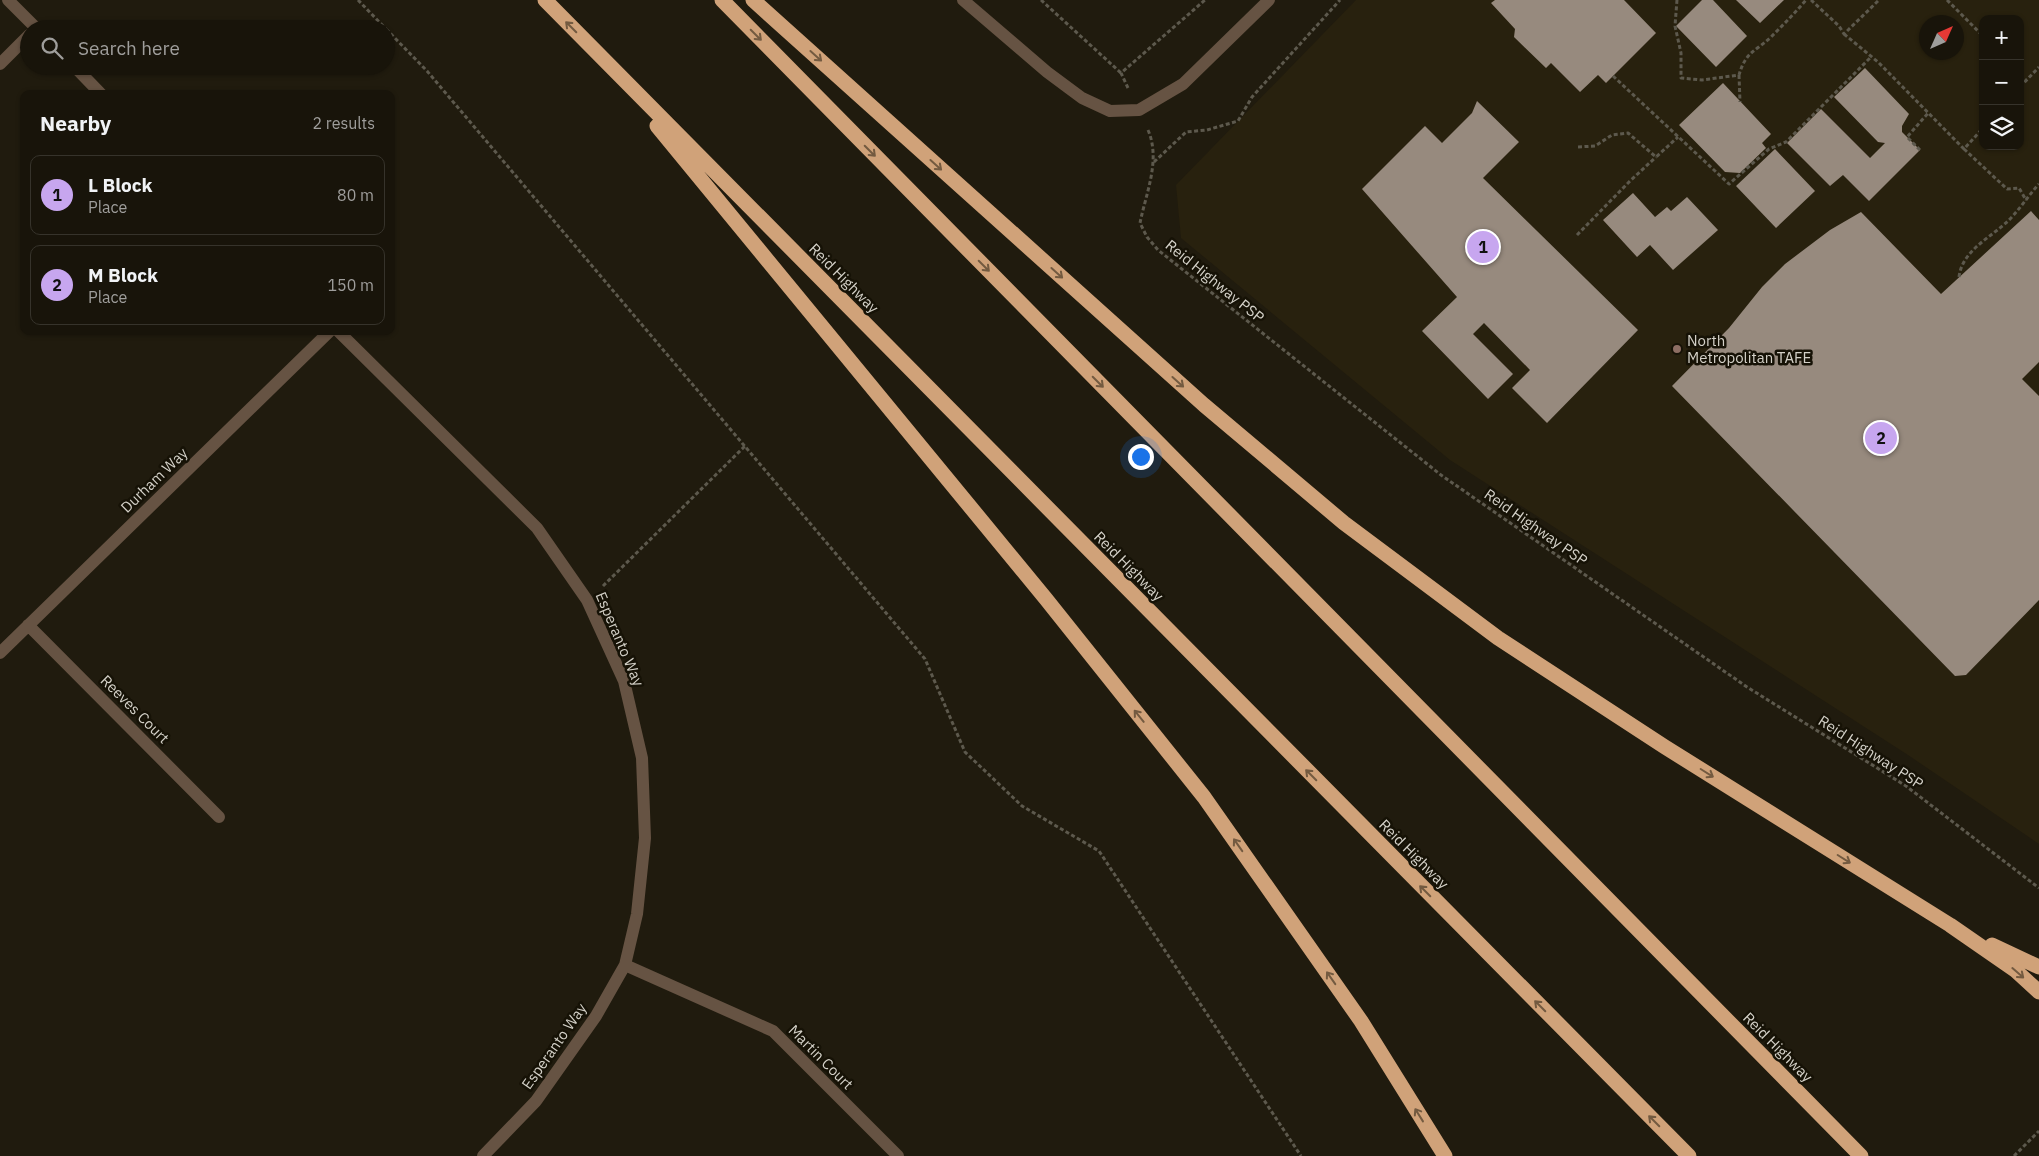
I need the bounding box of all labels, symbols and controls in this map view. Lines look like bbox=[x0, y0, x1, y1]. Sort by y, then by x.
north arrow bbox=[1919, 15, 1964, 60]
map controls bbox=[1979, 15, 2024, 150]
button: + bbox=[1979, 15, 2024, 60]
search box bbox=[20, 20, 395, 75]
one-way arrow bbox=[566, 22, 578, 34]
one-way arrow bbox=[750, 29, 762, 41]
icon: search bbox=[38, 34, 66, 62]
text: Search here bbox=[78, 36, 180, 60]
one-way arrow bbox=[809, 50, 822, 62]
button: − bbox=[1979, 60, 2024, 105]
button: layers bbox=[1979, 105, 2024, 150]
text: Nearby bbox=[40, 109, 111, 137]
text: 2 results bbox=[312, 113, 375, 133]
one-way arrow bbox=[864, 144, 876, 157]
one-way arrow bbox=[930, 159, 943, 171]
text: L Block bbox=[88, 173, 153, 197]
text: 1 bbox=[52, 185, 62, 205]
text: 80 m bbox=[337, 185, 374, 205]
text: Place bbox=[88, 197, 127, 217]
pin: 1 bbox=[1467, 228, 1499, 266]
street label: Reid Highway PSP bbox=[1162, 235, 1268, 327]
street label: Reid Highway bbox=[805, 239, 883, 317]
one-way arrow bbox=[978, 260, 990, 273]
text: M Block bbox=[88, 263, 158, 287]
one-way arrow bbox=[1051, 268, 1064, 279]
text: 2 bbox=[52, 275, 62, 295]
text: 150 m bbox=[327, 275, 374, 295]
text: Place bbox=[88, 287, 127, 307]
place label: North Metropolitan TAFE bbox=[1687, 331, 1811, 367]
marker: North Metropolitan TAFE bbox=[1671, 343, 1683, 355]
one-way arrow bbox=[1092, 376, 1104, 388]
one-way arrow bbox=[1172, 376, 1185, 388]
pin: 2 bbox=[1865, 419, 1897, 457]
street label: Durham Way bbox=[117, 443, 192, 517]
your location bbox=[1128, 444, 1154, 470]
street label: Reid Highway PSP bbox=[1481, 484, 1591, 570]
street label: Reid Highway bbox=[1090, 527, 1168, 605]
street label: Esperanto Way bbox=[592, 589, 649, 690]
street label: Reeves Court bbox=[97, 671, 173, 747]
one-way arrow bbox=[1134, 710, 1145, 723]
street label: Reid Highway PSP bbox=[1815, 711, 1927, 793]
one-way arrow bbox=[1699, 768, 1713, 778]
one-way arrow bbox=[1305, 769, 1317, 781]
street label: Reid Highway bbox=[1375, 815, 1453, 893]
one-way arrow bbox=[1233, 838, 1243, 852]
one-way arrow bbox=[1837, 854, 1851, 864]
one-way arrow bbox=[1420, 885, 1432, 897]
one-way arrow bbox=[2012, 967, 2025, 979]
one-way arrow bbox=[1326, 972, 1336, 986]
street label: Esperanto Way bbox=[517, 999, 591, 1093]
one-way arrow bbox=[1534, 1000, 1546, 1012]
street label: Reid Highway bbox=[1739, 1008, 1817, 1086]
street label: Martin Court bbox=[785, 1021, 857, 1093]
one-way arrow bbox=[1414, 1108, 1424, 1122]
one-way arrow bbox=[1648, 1115, 1660, 1128]

